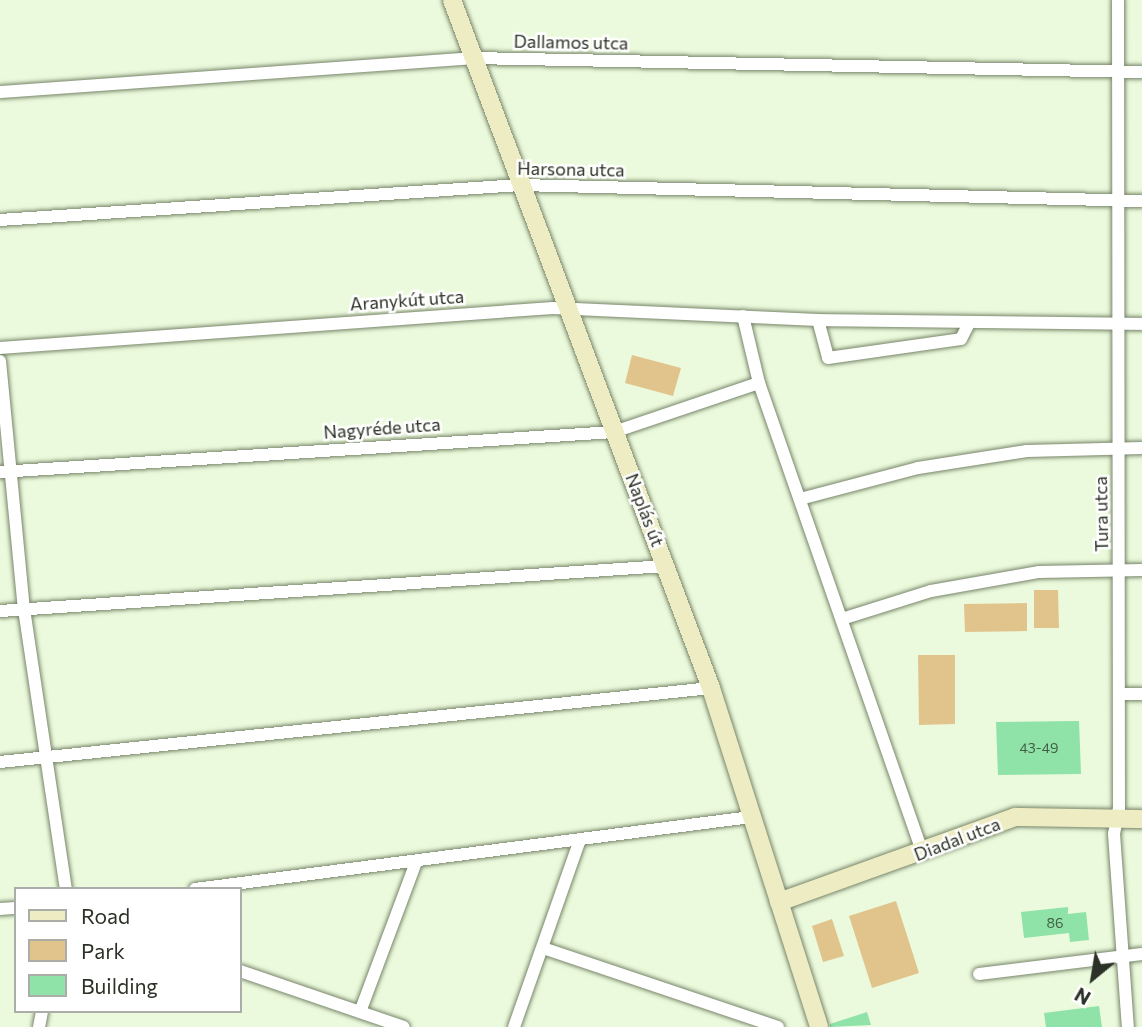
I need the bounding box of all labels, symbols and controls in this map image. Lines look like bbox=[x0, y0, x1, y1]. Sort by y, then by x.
street label: Dallamos utca bbox=[513, 30, 629, 54]
street label: Harsona utca bbox=[517, 157, 625, 181]
street label: Aranykút utca bbox=[349, 285, 465, 315]
street label: Nagyréde utca bbox=[323, 413, 441, 443]
street label: Naplás út bbox=[621, 470, 669, 550]
street label: Tura utca bbox=[1090, 476, 1112, 552]
house number: 43-49 bbox=[1019, 740, 1059, 756]
street label: Diadal utca bbox=[911, 813, 1003, 865]
legend bbox=[14, 887, 242, 1013]
text: Road bbox=[81, 903, 130, 928]
house number: 86 bbox=[1047, 915, 1063, 931]
text: Park bbox=[81, 938, 125, 963]
north arrow bbox=[1058, 943, 1128, 1013]
text: Building bbox=[81, 973, 158, 998]
text: N bbox=[1070, 983, 1094, 1010]

